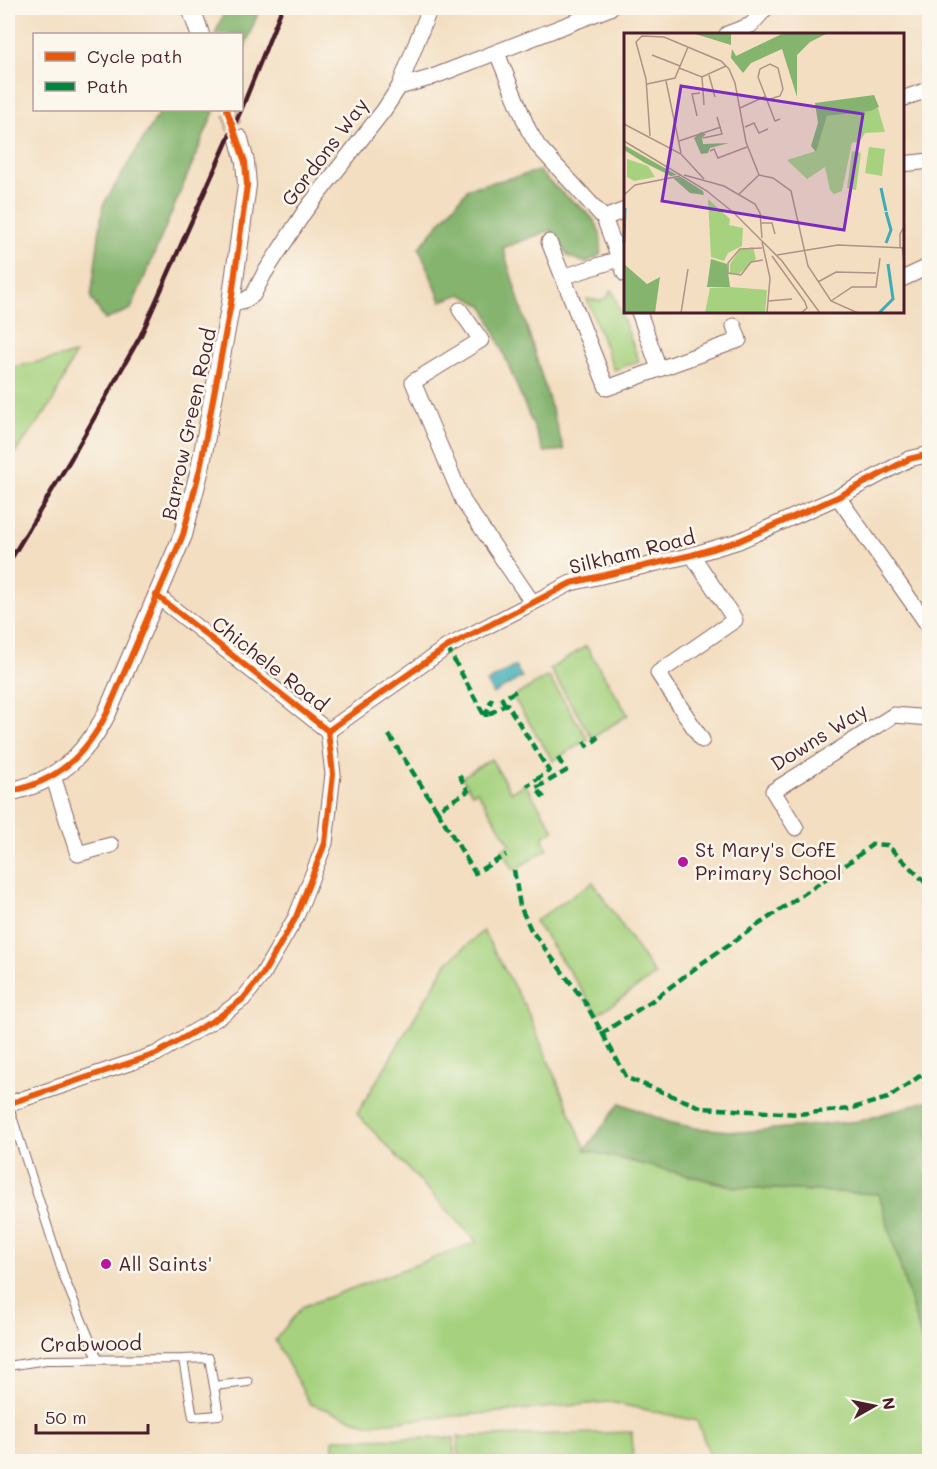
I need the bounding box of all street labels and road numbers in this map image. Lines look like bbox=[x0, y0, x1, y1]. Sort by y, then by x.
street label: Gordons Way bbox=[275, 92, 373, 211]
street label: Barrow Green Road bbox=[155, 325, 221, 522]
street label: Silkham Road bbox=[566, 523, 697, 579]
street label: Chichele Road bbox=[207, 610, 334, 717]
street label: Downs Way bbox=[765, 696, 871, 776]
street label: Crabwood bbox=[40, 1329, 142, 1357]

